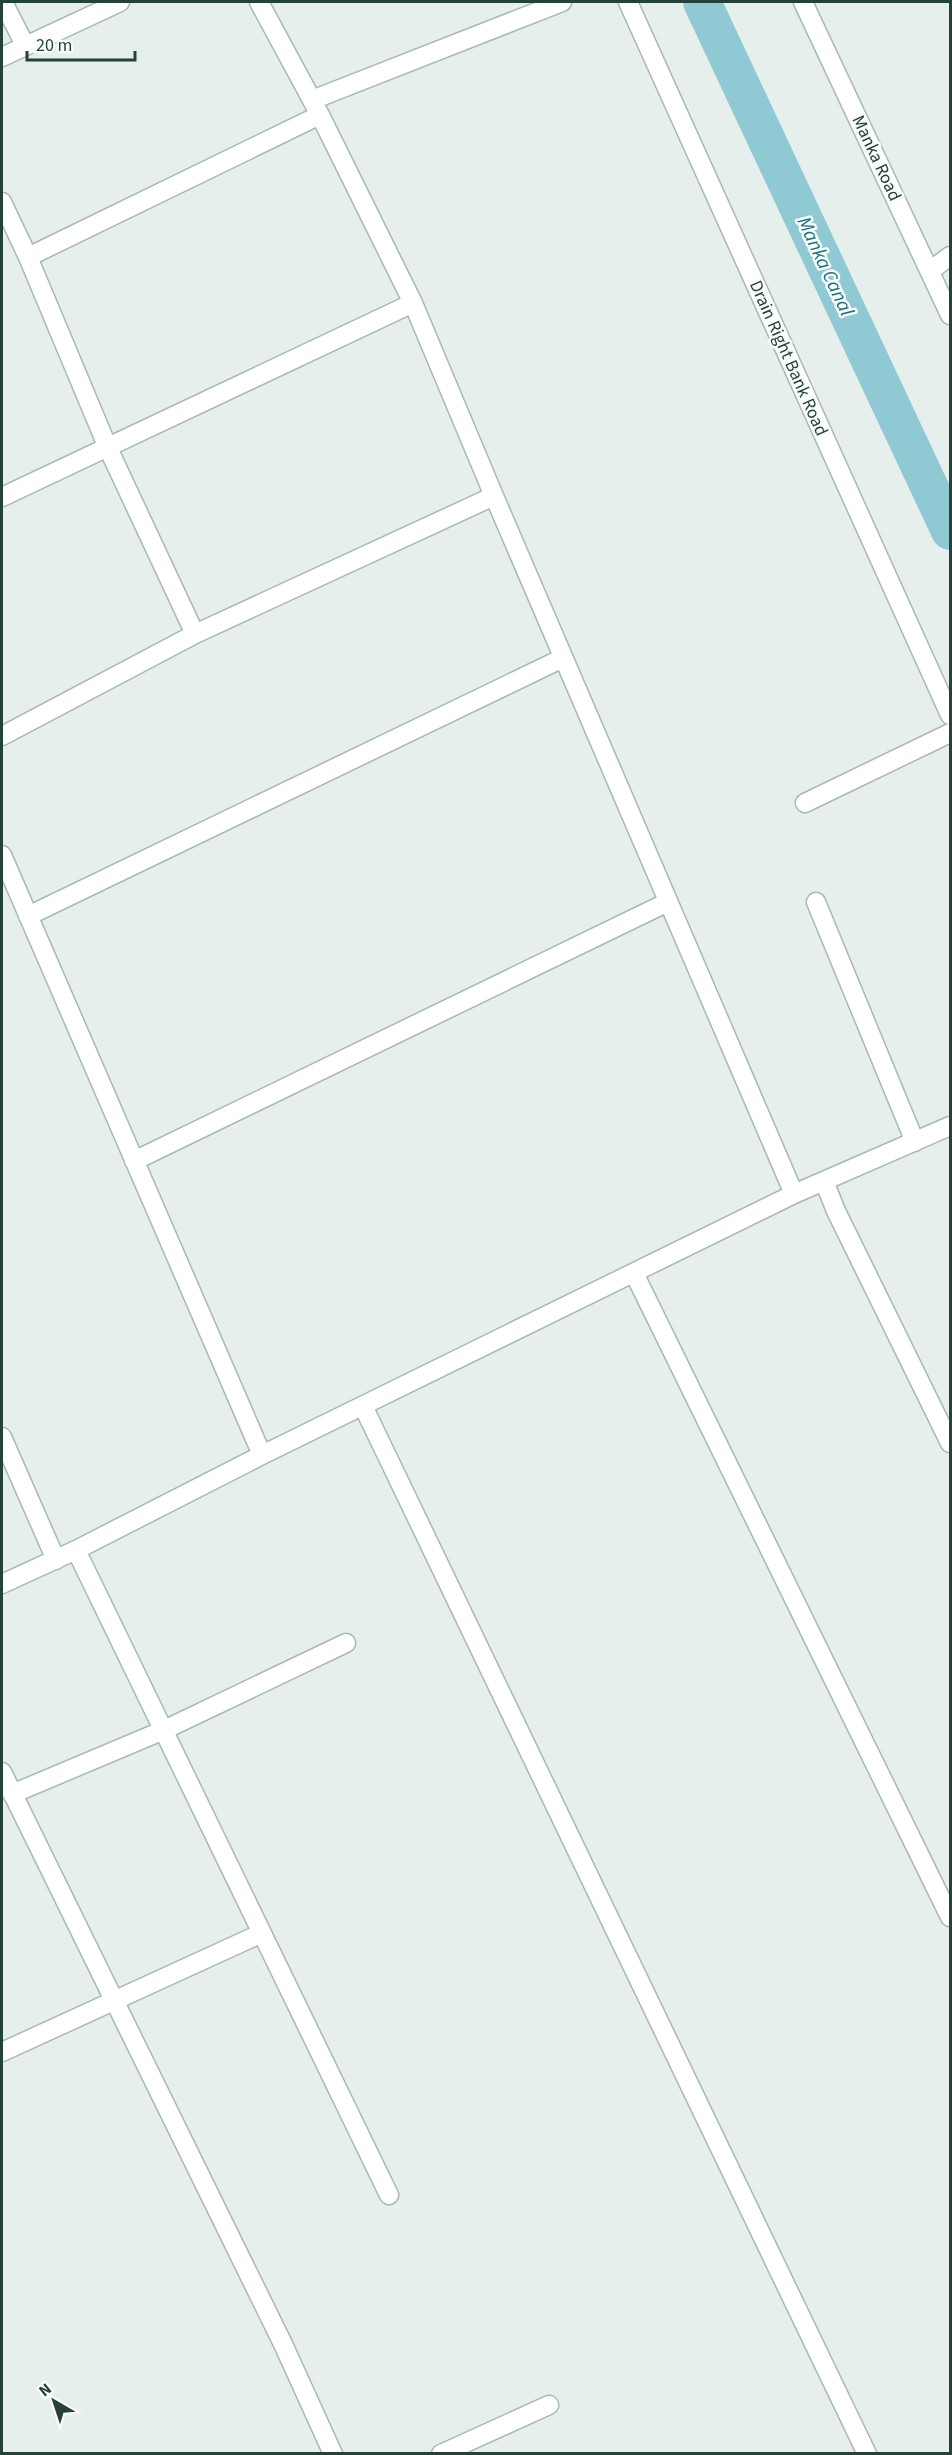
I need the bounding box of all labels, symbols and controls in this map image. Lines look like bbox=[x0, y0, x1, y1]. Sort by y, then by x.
scale bar bbox=[27, 24, 135, 62]
text: 20 m bbox=[36, 33, 72, 58]
street label: Manka Road bbox=[846, 111, 907, 205]
water label: Manka Canal bbox=[790, 212, 860, 321]
street label: Drain Right Bank Road bbox=[743, 277, 834, 440]
north arrow bbox=[24, 2371, 84, 2431]
text: N bbox=[34, 2378, 56, 2402]

